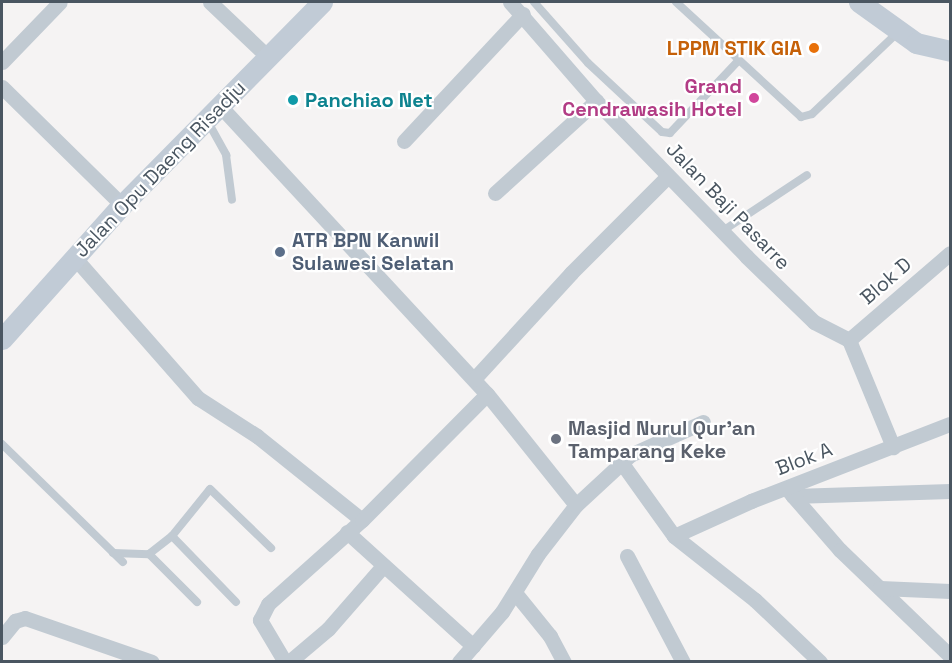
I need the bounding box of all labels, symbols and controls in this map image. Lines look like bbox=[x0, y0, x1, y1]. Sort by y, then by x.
place label: LPPM STIK GIA bbox=[667, 36, 802, 60]
marker: LPPM STIK GIA bbox=[807, 41, 821, 55]
place label: Grand Cendrawasih Hotel bbox=[562, 74, 742, 121]
street label: Jalan Opu Daeng Risadju bbox=[69, 76, 251, 262]
place label: Panchiao Net bbox=[305, 88, 433, 112]
marker: Grand Cendrawasih Hotel bbox=[747, 91, 761, 105]
marker: Panchiao Net bbox=[286, 93, 300, 107]
street label: Jalan Baji Pasarre bbox=[661, 137, 795, 275]
place label: ATR BPN Kanwil Sulawesi Selatan bbox=[292, 228, 454, 275]
marker: ATR BPN Kanwil Sulawesi Selatan bbox=[273, 245, 287, 259]
street label: Blok D bbox=[856, 252, 916, 310]
place label: Masjid Nurul Qur'an Tamparang Keke bbox=[568, 416, 756, 463]
marker: Masjid Nurul Qur'an Tamparang Keke bbox=[549, 432, 563, 446]
street label: Blok A bbox=[772, 437, 836, 481]

